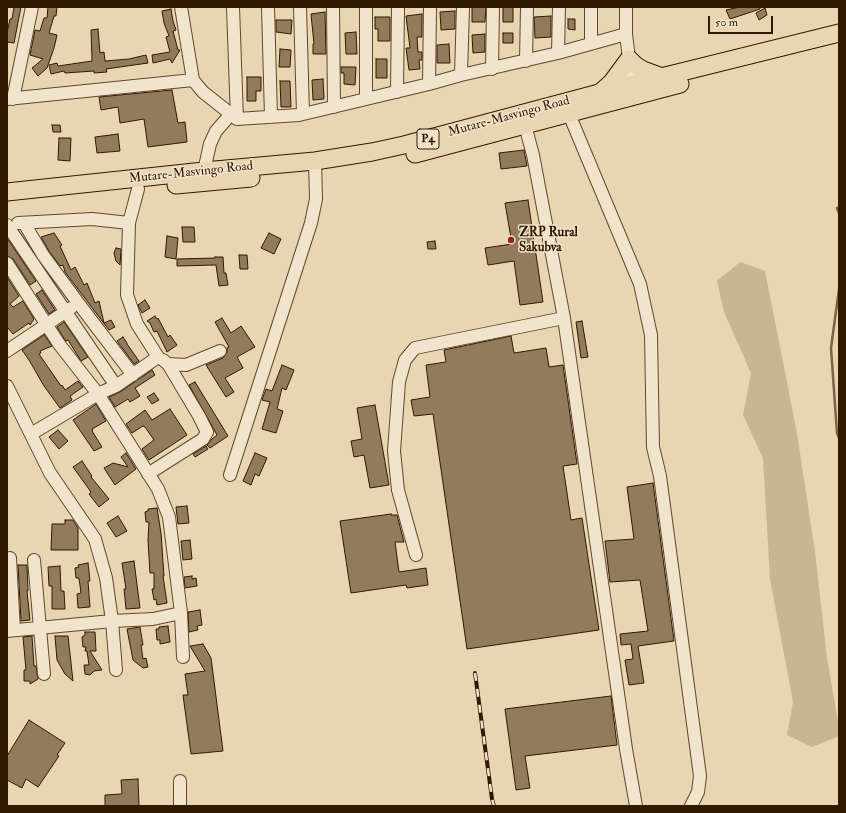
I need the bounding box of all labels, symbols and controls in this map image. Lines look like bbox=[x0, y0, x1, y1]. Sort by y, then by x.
scale bar bbox=[710, 8, 775, 34]
text: 50 m bbox=[715, 15, 738, 30]
street label: Mutare-Masvingo Road bbox=[447, 93, 571, 141]
road number: P4 bbox=[417, 129, 439, 149]
street label: Mutare-Masvingo Road bbox=[128, 159, 254, 187]
place label: ZRP Rural Sakubva bbox=[519, 225, 578, 256]
marker: ZRP Rural Sakubva bbox=[506, 235, 516, 245]

